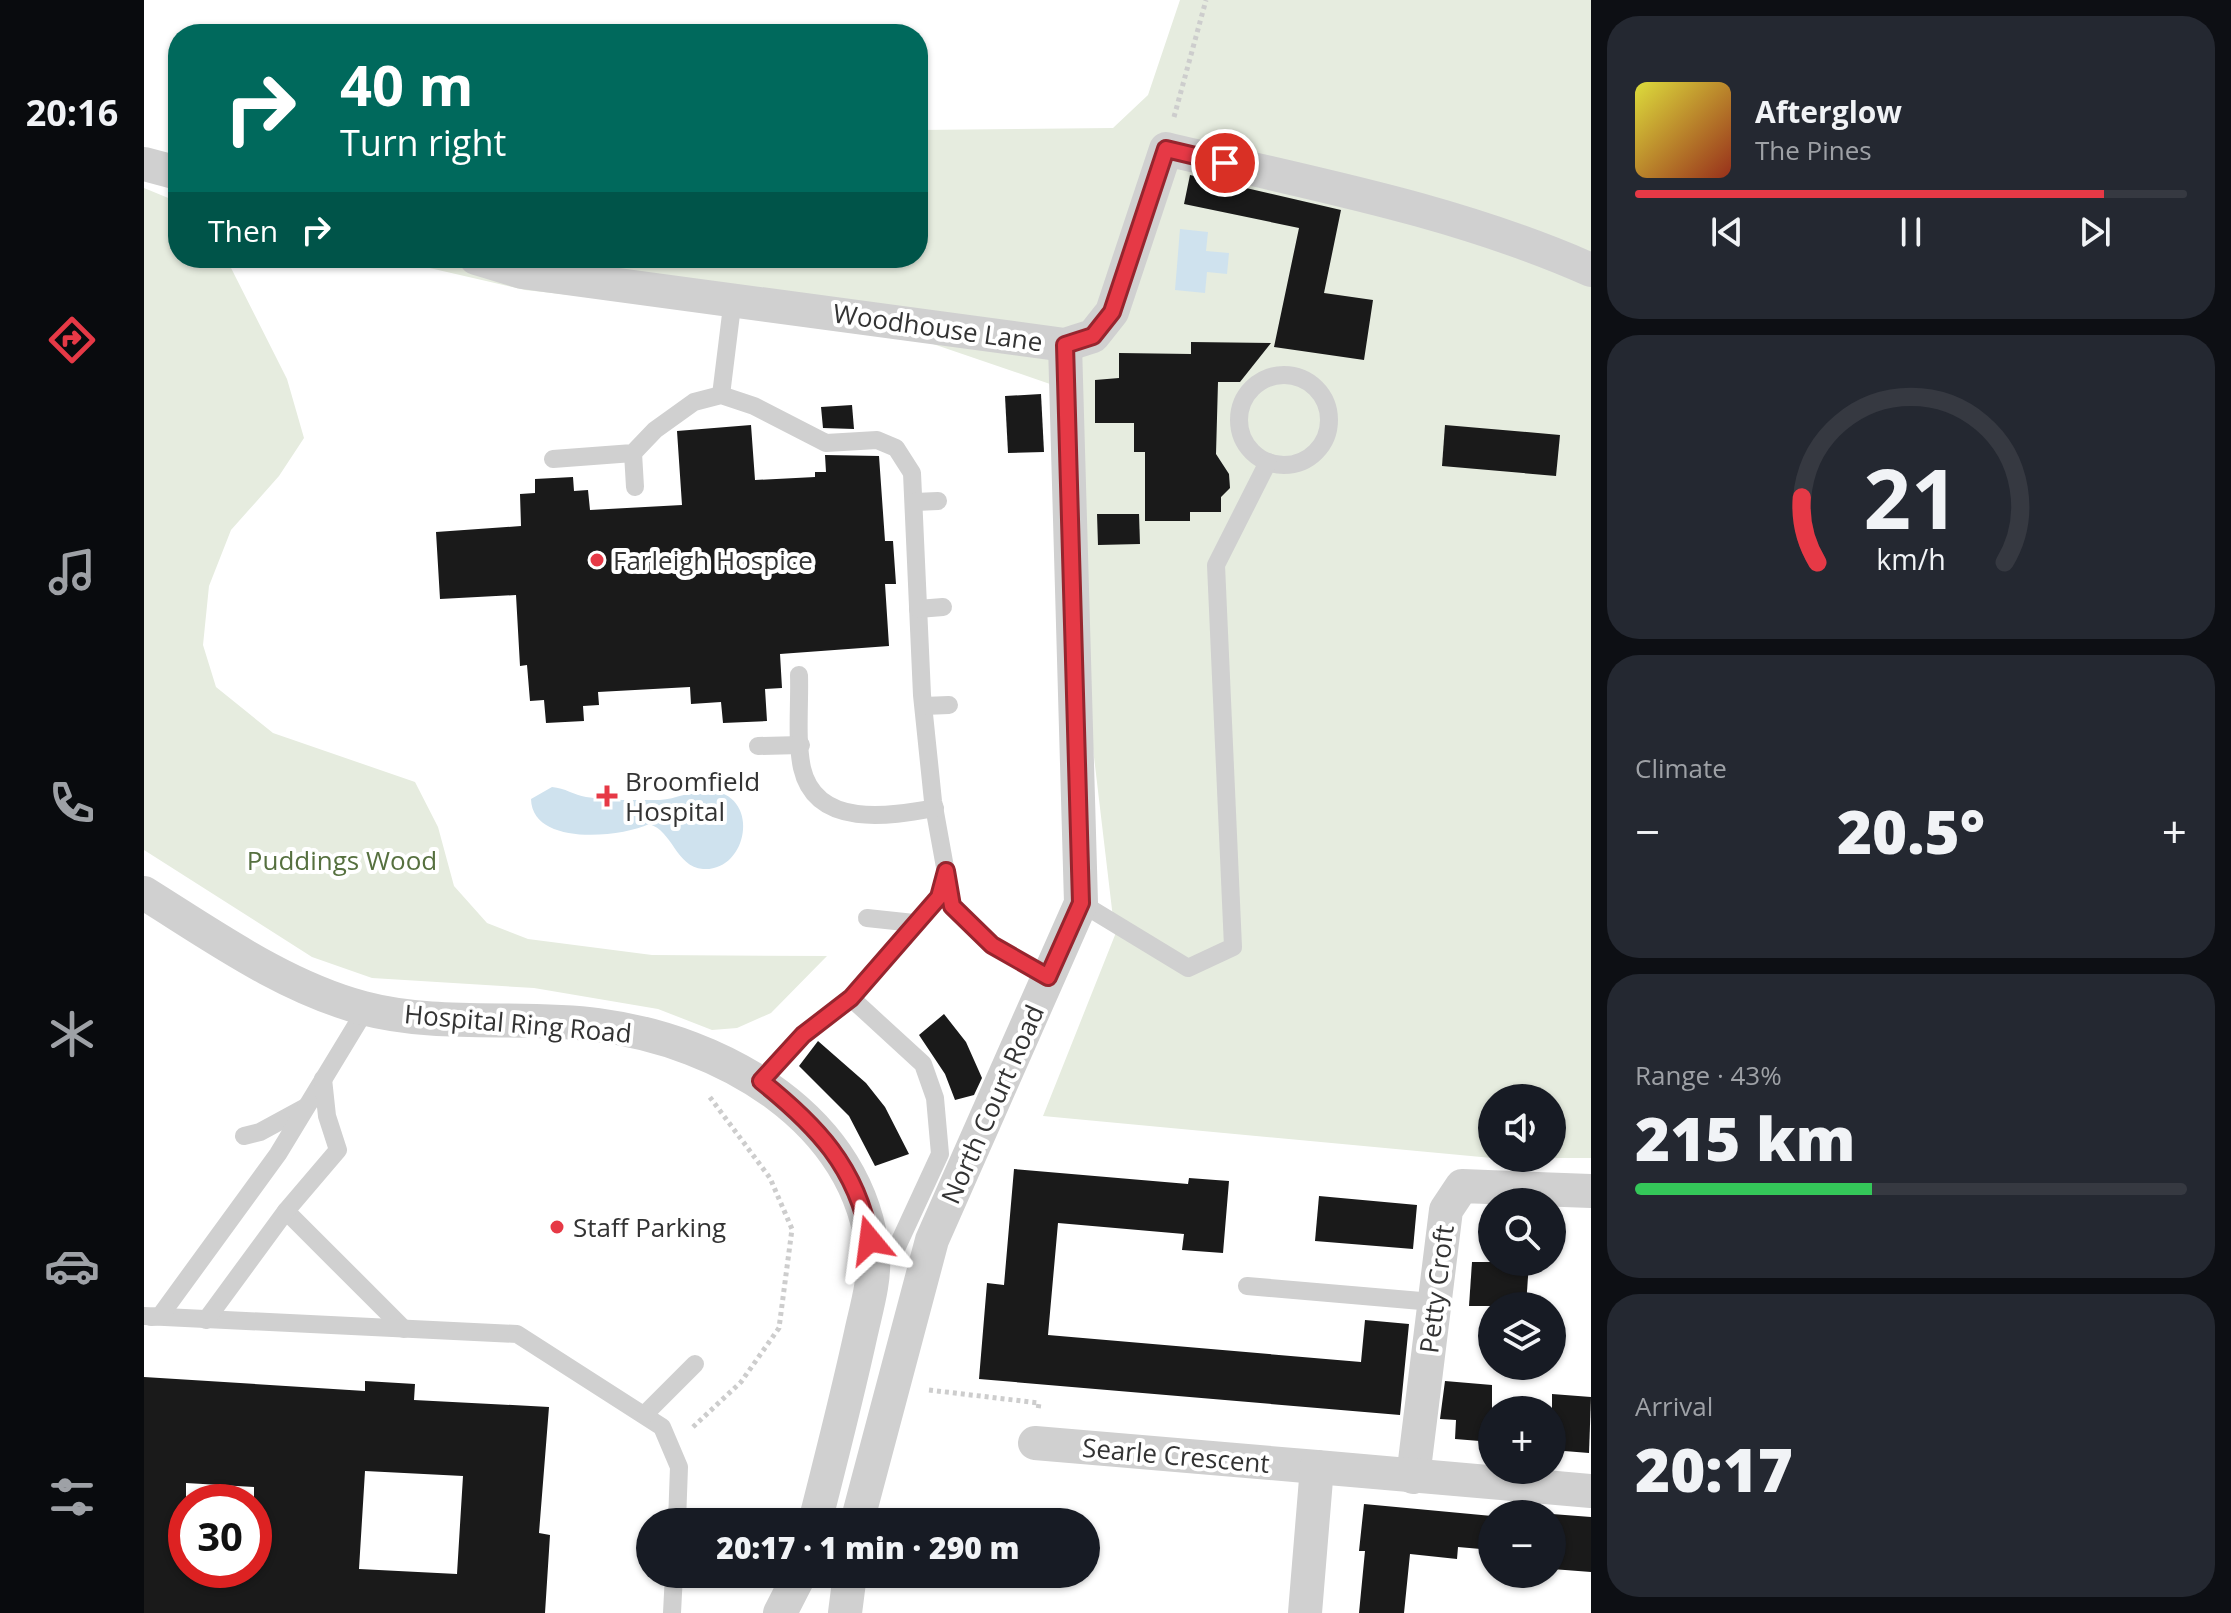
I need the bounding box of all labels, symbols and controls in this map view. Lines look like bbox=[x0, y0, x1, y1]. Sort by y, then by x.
text: 40 m bbox=[340, 46, 474, 122]
icon: right bbox=[208, 56, 312, 160]
text: 20:16 bbox=[26, 88, 118, 137]
text: Afterglow bbox=[1755, 91, 1902, 132]
text: Turn right bbox=[340, 118, 506, 167]
pin bbox=[1191, 129, 1259, 197]
text: The Pines bbox=[1755, 132, 1872, 168]
icon: arrive bbox=[1203, 141, 1247, 185]
icon: right bbox=[294, 208, 338, 252]
text: Then bbox=[208, 210, 278, 251]
icon: previous bbox=[1705, 210, 1749, 254]
icon: pause bbox=[1889, 210, 1933, 254]
icon: next bbox=[2073, 210, 2117, 254]
street label: Woodhouse Lane bbox=[831, 294, 1045, 360]
icon: directions bbox=[44, 312, 100, 368]
text: 21 bbox=[1863, 440, 1959, 553]
text: km/h bbox=[1876, 539, 1946, 578]
place label: Farleigh Hospice bbox=[613, 542, 813, 578]
icon: music bbox=[44, 544, 100, 600]
marker: Farleigh Hospice bbox=[588, 551, 606, 569]
text: Climate bbox=[1635, 750, 1727, 786]
place label: Broomfield Hospital bbox=[625, 763, 760, 829]
icon: phone bbox=[44, 775, 100, 831]
marker: Broomfield Hospital bbox=[596, 785, 618, 807]
text: 20.5° bbox=[1837, 790, 1985, 872]
text: − bbox=[1635, 801, 1660, 861]
text: + bbox=[2162, 801, 2187, 861]
park label: Puddings Wood bbox=[247, 842, 437, 878]
street label: Hospital Ring Road bbox=[403, 995, 633, 1051]
street label: North Court Road bbox=[932, 999, 1052, 1209]
icon: climate bbox=[44, 1006, 100, 1062]
text: Range · 43% bbox=[1635, 1057, 1782, 1093]
map controls bbox=[1478, 1084, 1566, 1588]
button: sound bbox=[1478, 1084, 1566, 1172]
text: 215 km bbox=[1635, 1097, 1856, 1179]
button: search bbox=[1478, 1188, 1566, 1276]
position arrow bbox=[828, 1198, 912, 1282]
place label: Staff Parking bbox=[573, 1209, 726, 1245]
marker: Staff Parking bbox=[548, 1218, 566, 1236]
street label: Petty Croft bbox=[1410, 1223, 1462, 1355]
icon: car bbox=[44, 1238, 100, 1294]
button: layers bbox=[1478, 1292, 1566, 1380]
text: Arrival bbox=[1635, 1388, 1713, 1424]
button: + bbox=[1478, 1396, 1566, 1484]
text: 20:17 bbox=[1635, 1428, 1793, 1510]
street label: Searle Crescent bbox=[1081, 1429, 1271, 1481]
icon: filters bbox=[44, 1469, 100, 1525]
speed limit sign: 30 bbox=[168, 1484, 272, 1588]
button: − bbox=[1478, 1500, 1566, 1588]
text: 20:17 · 1 min · 290 m bbox=[716, 1527, 1020, 1568]

